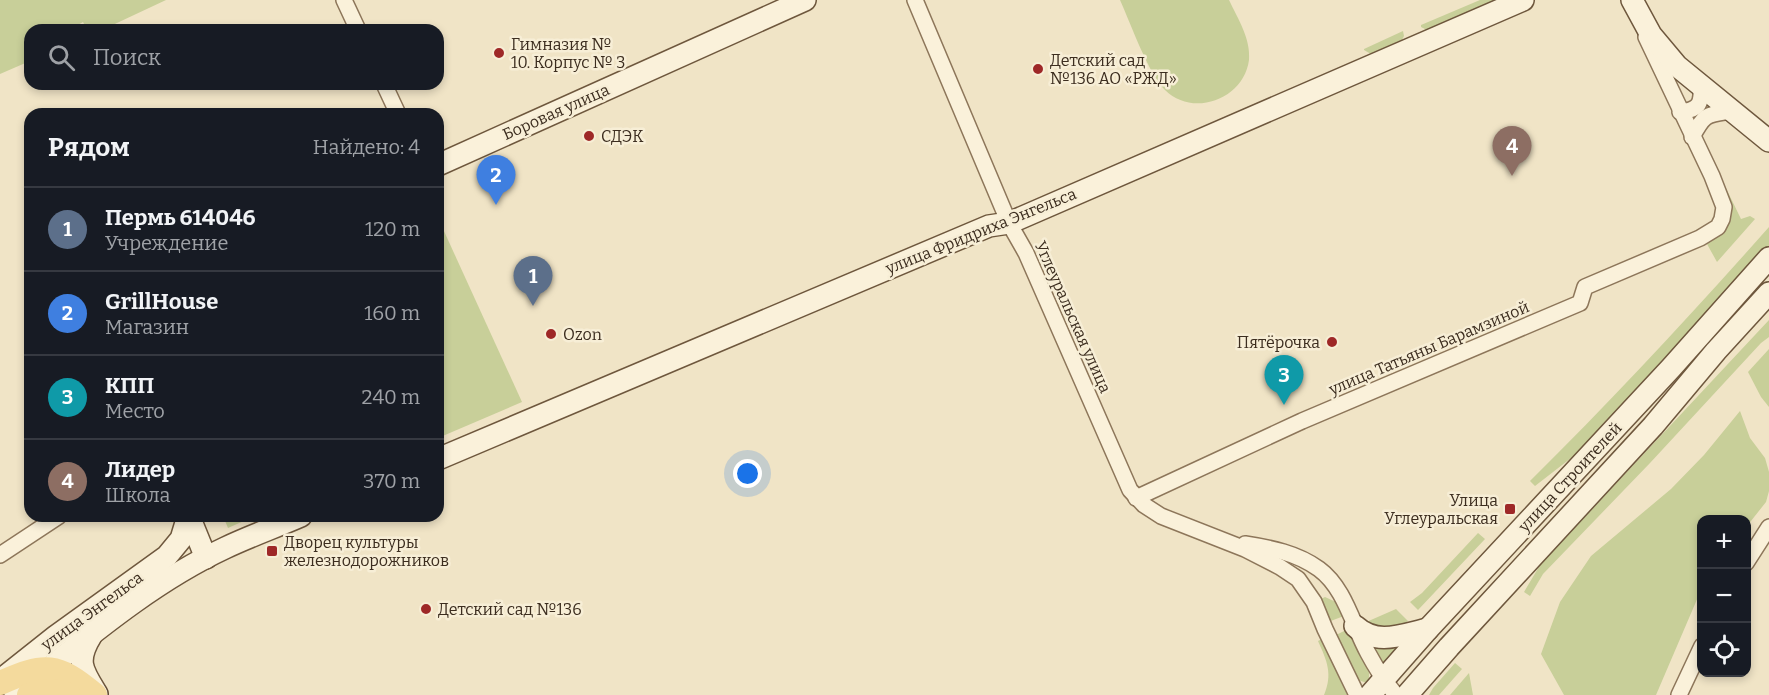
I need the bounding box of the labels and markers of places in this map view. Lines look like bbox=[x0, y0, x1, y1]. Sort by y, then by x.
place label: Гимназия № 10. Корпус № 3 bbox=[511, 35, 625, 72]
marker: Гимназия № 10. Корпус № 3 bbox=[492, 46, 506, 60]
place label: Детский сад №136 АО «РЖД» bbox=[1050, 51, 1177, 88]
marker: Детский сад №136 АО «РЖД» bbox=[1031, 62, 1045, 76]
pin: 4 bbox=[1492, 126, 1532, 176]
place label: СДЭК bbox=[601, 127, 644, 146]
marker: СДЭК bbox=[582, 129, 596, 143]
pin: 2 bbox=[476, 156, 516, 205]
pin: 1 bbox=[514, 256, 552, 306]
place label: Ozon bbox=[563, 325, 602, 344]
marker: Ozon bbox=[544, 327, 558, 341]
place label: Пятёрочка bbox=[1237, 333, 1320, 352]
marker: Пятёрочка bbox=[1325, 335, 1339, 349]
pin: 3 bbox=[1264, 356, 1304, 405]
place label: Улица Углеуральская bbox=[1384, 491, 1498, 528]
marker: Улица Углеуральская bbox=[1503, 502, 1517, 516]
place label: Дворец культуры железнодорожников bbox=[284, 533, 449, 570]
marker: Дворец культуры железнодорожников bbox=[265, 544, 279, 558]
place label: Детский сад №136 bbox=[438, 600, 582, 619]
marker: Детский сад №136 bbox=[419, 602, 433, 616]

